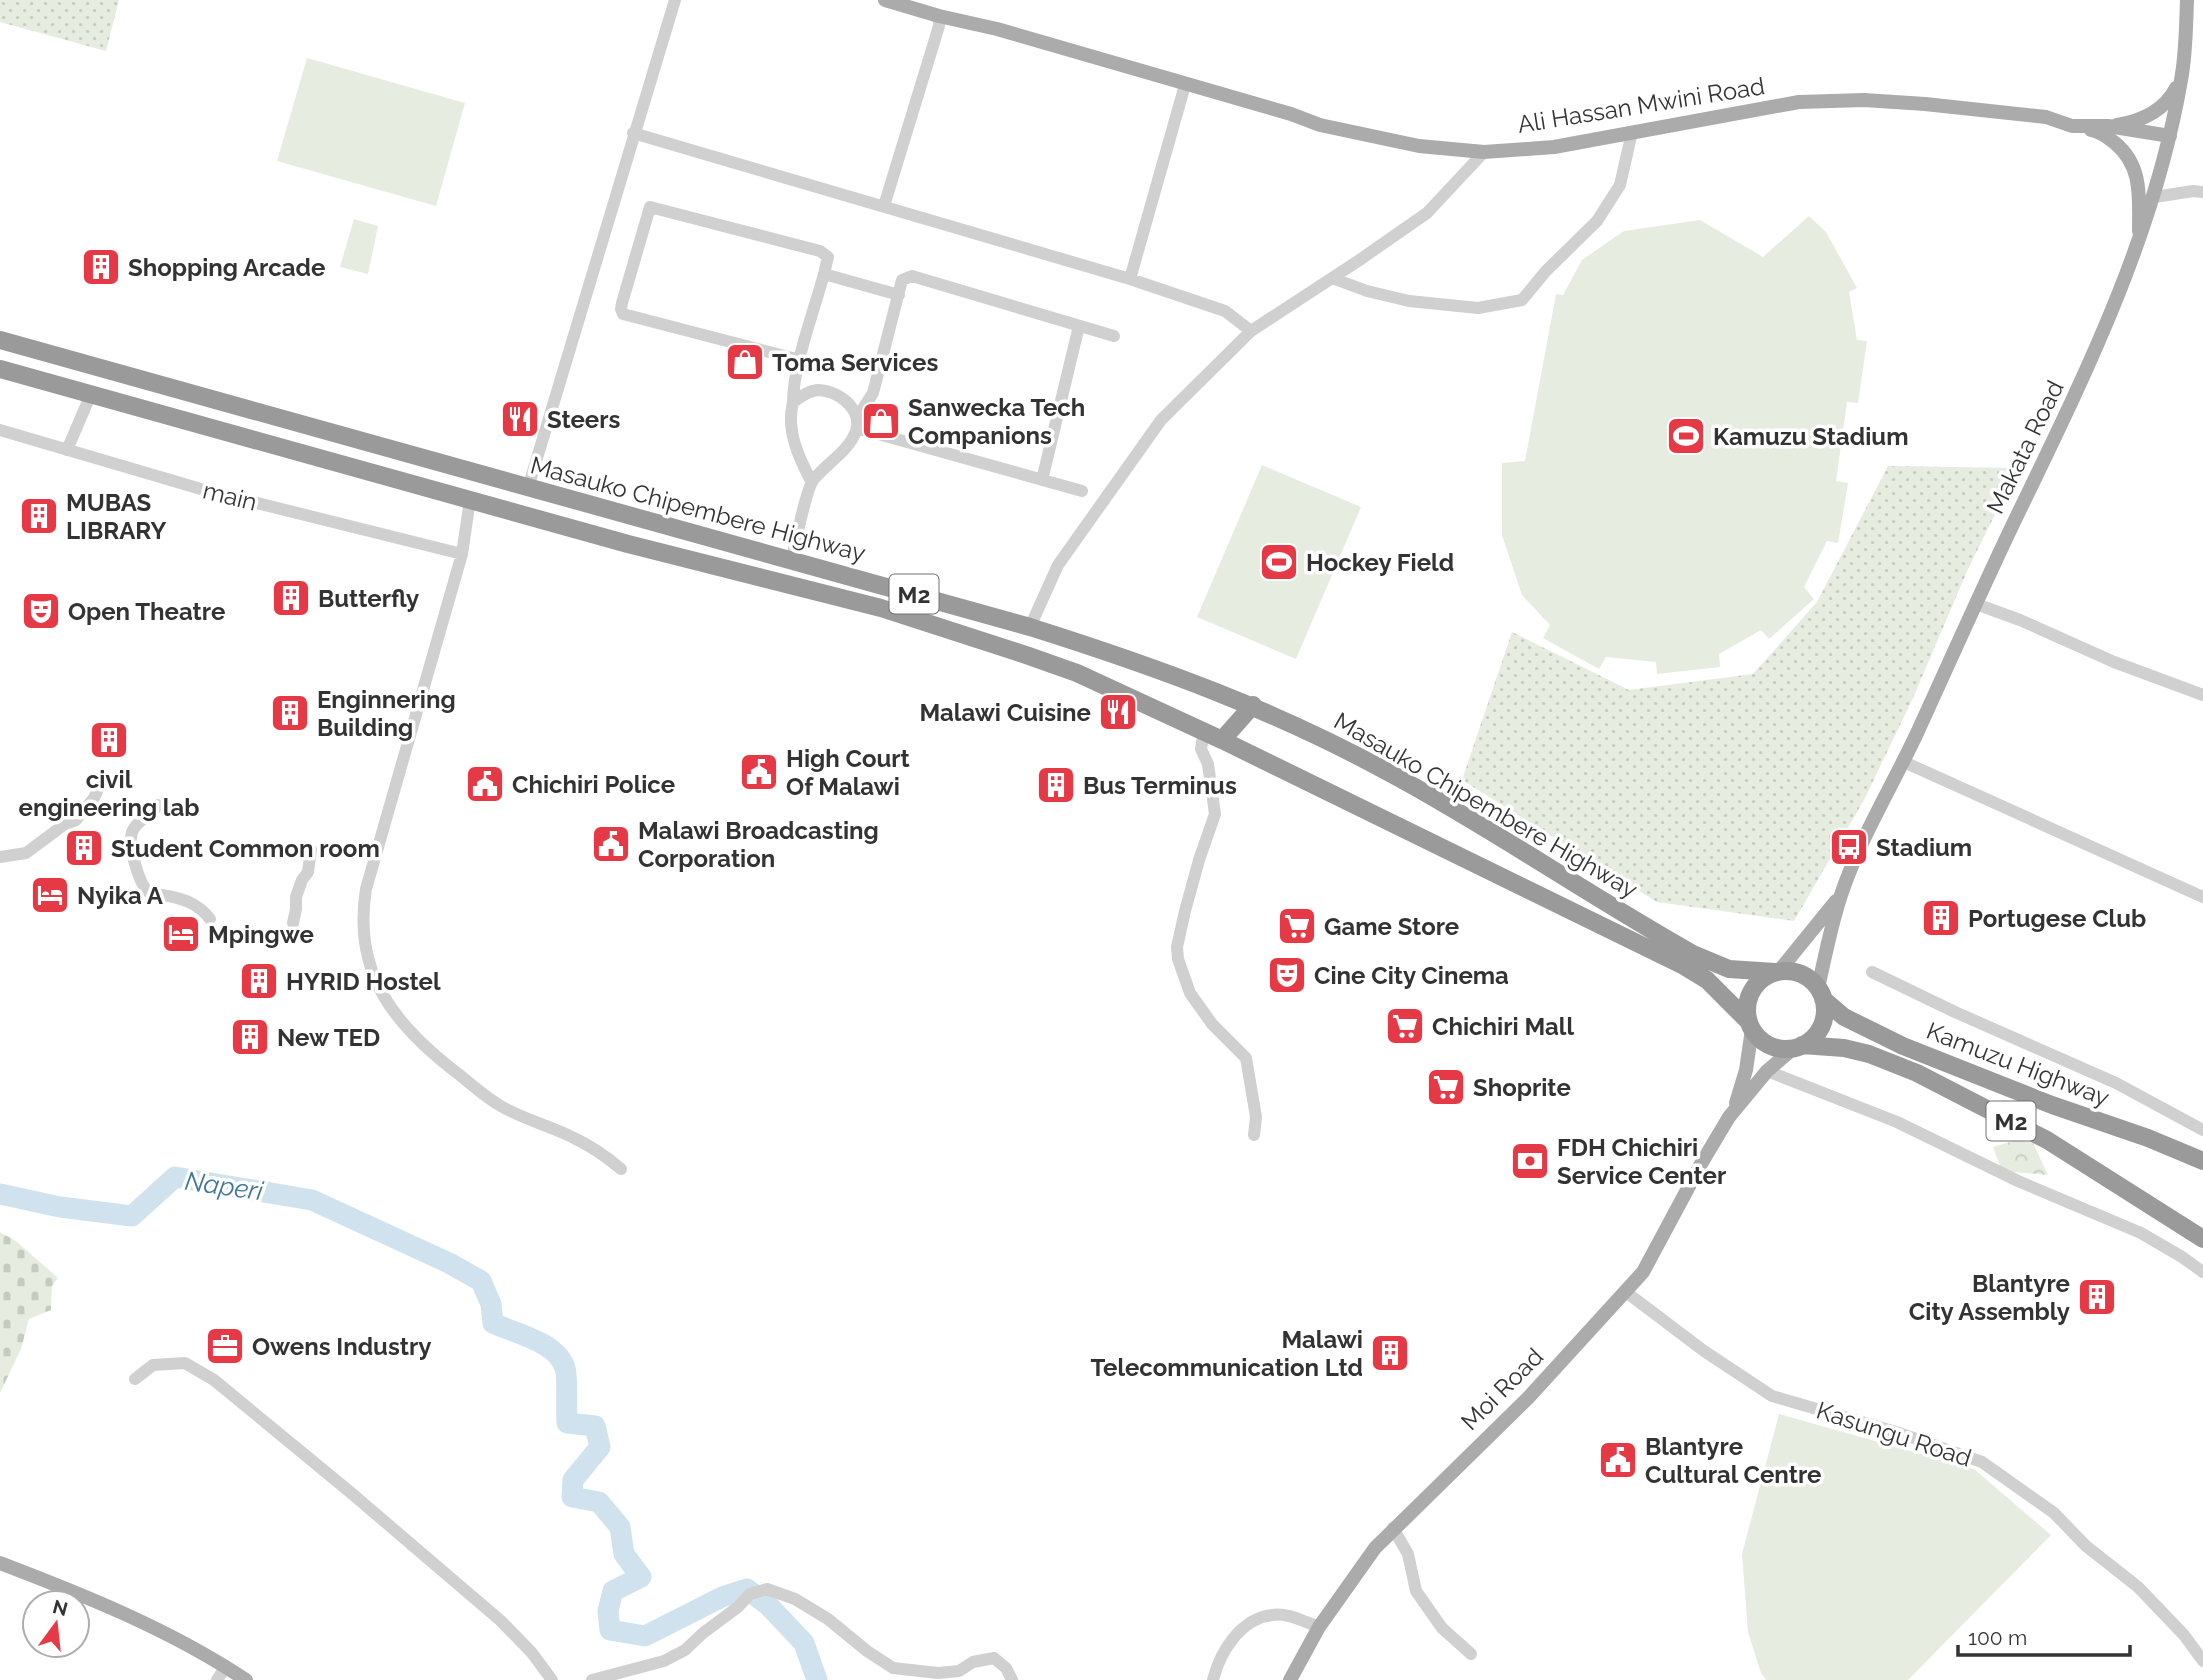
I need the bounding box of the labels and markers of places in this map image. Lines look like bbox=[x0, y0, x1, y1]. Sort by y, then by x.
building icon: Shopping Arcade bbox=[80, 246, 122, 288]
place label: Shopping Arcade bbox=[128, 253, 325, 282]
shop icon: Toma Services bbox=[724, 341, 766, 383]
place label: Toma Services bbox=[772, 348, 938, 377]
place label: Sanwecka Tech Companions bbox=[908, 393, 1085, 450]
restaurant icon: Steers bbox=[499, 398, 541, 440]
shop icon: Sanwecka Tech Companions bbox=[860, 400, 902, 442]
place label: Steers bbox=[547, 405, 621, 434]
sports icon: Kamuzu Stadium bbox=[1665, 415, 1707, 457]
place label: Kamuzu Stadium bbox=[1713, 422, 1909, 451]
place label: MUBAS LIBRARY bbox=[66, 488, 166, 545]
building icon: MUBAS LIBRARY bbox=[18, 495, 60, 537]
sports icon: Hockey Field bbox=[1258, 541, 1300, 583]
place label: Hockey Field bbox=[1306, 548, 1454, 577]
building icon: Butterfly bbox=[270, 577, 312, 619]
place label: Butterfly bbox=[318, 584, 419, 613]
theatre icon: Open Theatre bbox=[20, 590, 62, 632]
place label: Open Theatre bbox=[68, 597, 225, 626]
place label: Enginnering Building bbox=[317, 685, 456, 742]
restaurant icon: Malawi Cuisine bbox=[1097, 691, 1139, 733]
building icon: Enginnering Building bbox=[269, 692, 311, 734]
place label: Malawi Cuisine bbox=[919, 698, 1091, 727]
building icon: civil engineering lab bbox=[88, 719, 130, 761]
place label: High Court Of Malawi bbox=[786, 744, 910, 801]
public building icon: High Court Of Malawi bbox=[738, 751, 780, 793]
public building icon: Chichiri Police bbox=[464, 763, 506, 805]
building icon: Bus Terminus bbox=[1035, 764, 1077, 806]
place label: civil engineering lab bbox=[19, 765, 199, 822]
place label: Chichiri Police bbox=[512, 770, 675, 799]
place label: Bus Terminus bbox=[1083, 771, 1237, 800]
place label: Malawi Broadcasting Corporation bbox=[638, 816, 879, 873]
public building icon: Malawi Broadcasting Corporation bbox=[590, 823, 632, 865]
bus stop icon: Stadium bbox=[1828, 826, 1870, 868]
building icon: Student Common room bbox=[63, 827, 105, 869]
place label: Stadium bbox=[1876, 833, 1972, 862]
place label: Student Common room bbox=[111, 834, 380, 863]
hotel icon: Nyika A bbox=[29, 874, 71, 916]
place label: Nyika A bbox=[77, 881, 164, 910]
building icon: Portugese Club bbox=[1920, 897, 1962, 939]
place label: Portugese Club bbox=[1968, 904, 2146, 933]
supermarket icon: Game Store bbox=[1276, 905, 1318, 947]
place label: Game Store bbox=[1324, 912, 1459, 941]
hotel icon: Mpingwe bbox=[160, 913, 202, 955]
place label: Mpingwe bbox=[208, 920, 314, 949]
theatre icon: Cine City Cinema bbox=[1266, 954, 1308, 996]
building icon: HYRID Hostel bbox=[238, 960, 280, 1002]
place label: Cine City Cinema bbox=[1314, 961, 1509, 990]
place label: HYRID Hostel bbox=[286, 967, 441, 996]
supermarket icon: Chichiri Mall bbox=[1384, 1005, 1426, 1047]
place label: Chichiri Mall bbox=[1432, 1012, 1574, 1041]
building icon: New TED bbox=[229, 1016, 271, 1058]
place label: New TED bbox=[277, 1023, 380, 1052]
supermarket icon: Shoprite bbox=[1425, 1066, 1467, 1108]
place label: Shoprite bbox=[1473, 1073, 1571, 1102]
place label: FDH Chichiri Service Center bbox=[1557, 1133, 1726, 1190]
bank icon: FDH Chichiri Service Center bbox=[1509, 1140, 1551, 1182]
place label: Blantyre City Assembly bbox=[1909, 1269, 2070, 1326]
building icon: Blantyre City Assembly bbox=[2076, 1276, 2118, 1318]
office icon: Owens Industry bbox=[204, 1325, 246, 1367]
place label: Malawi Telecommunication Ltd bbox=[1091, 1325, 1363, 1382]
place label: Owens Industry bbox=[252, 1332, 431, 1361]
building icon: Malawi Telecommunication Ltd bbox=[1369, 1332, 1411, 1374]
place label: Blantyre Cultural Centre bbox=[1645, 1432, 1821, 1489]
public building icon: Blantyre Cultural Centre bbox=[1597, 1439, 1639, 1481]

